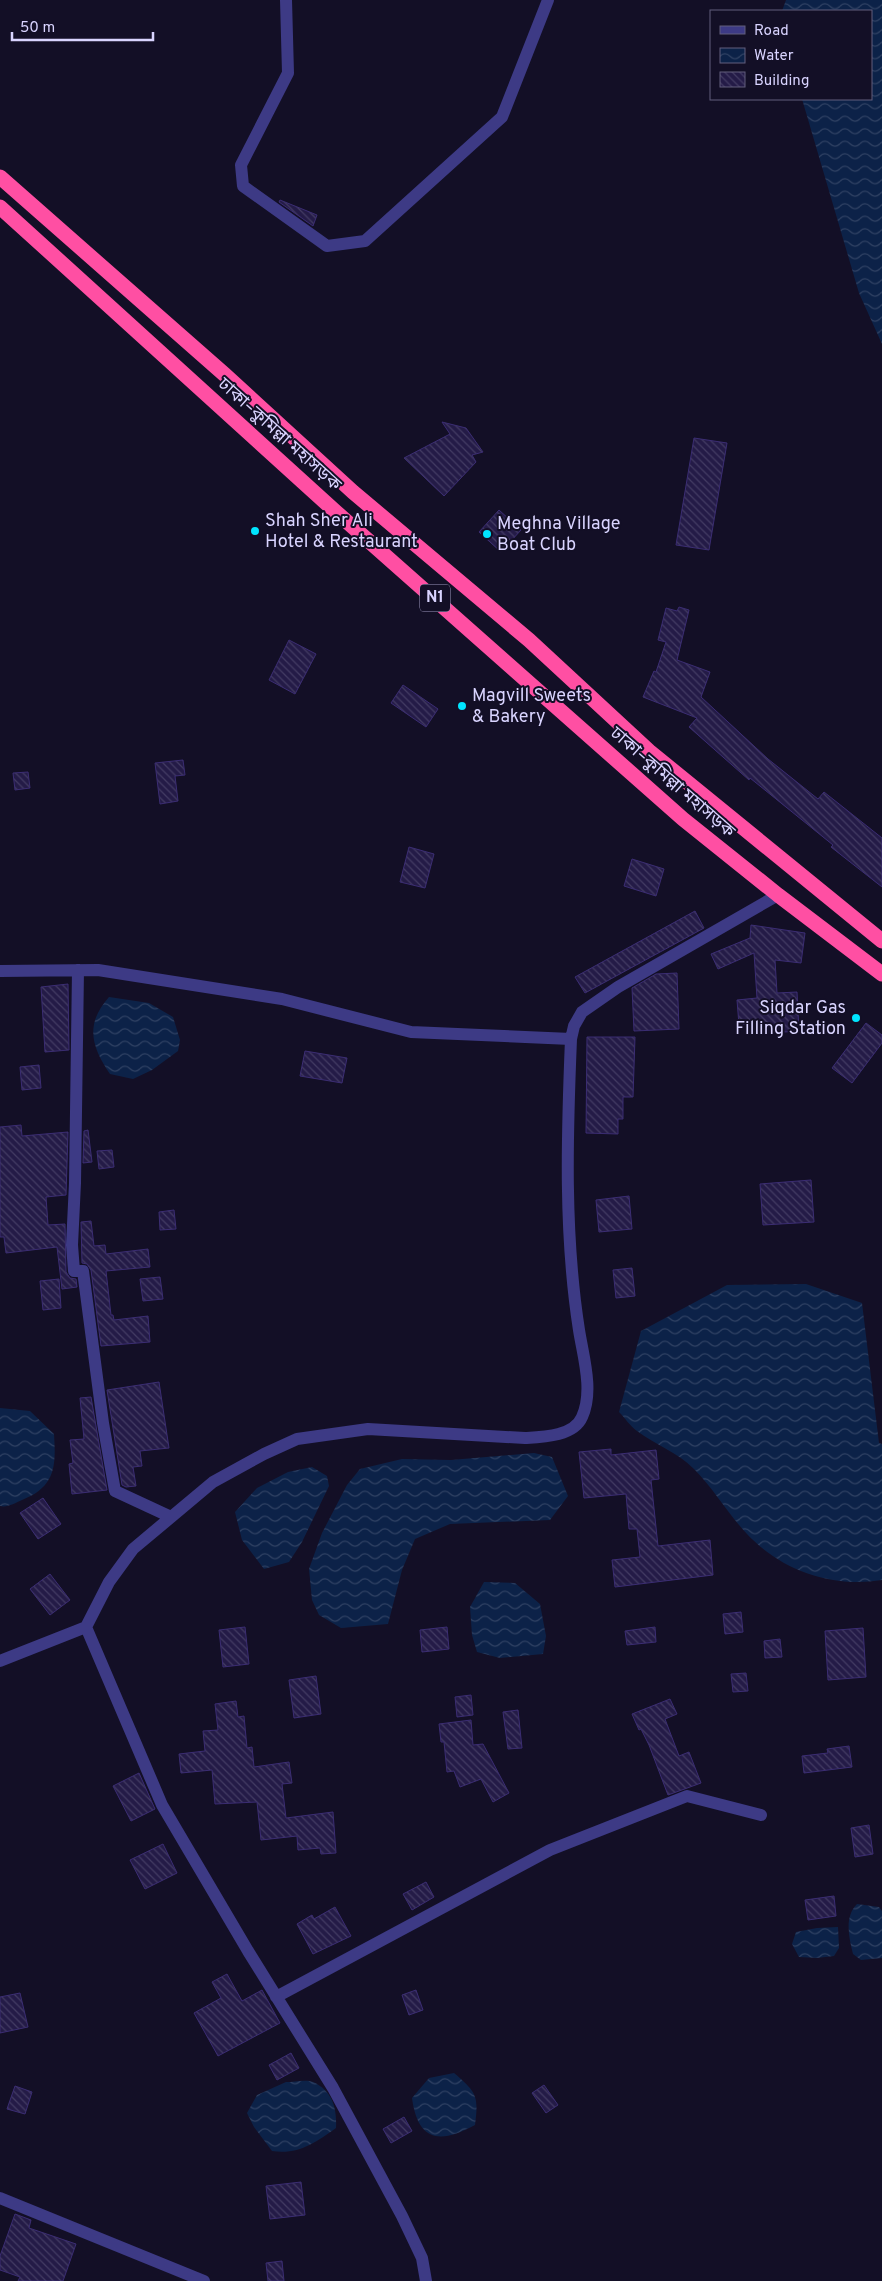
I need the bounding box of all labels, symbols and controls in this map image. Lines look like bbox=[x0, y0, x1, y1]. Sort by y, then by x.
scale bar bbox=[12, 10, 154, 42]
legend bbox=[710, 10, 872, 100]
text: 50 m bbox=[20, 19, 55, 38]
text: Road bbox=[754, 22, 789, 41]
text: Water bbox=[754, 47, 794, 66]
text: Building bbox=[754, 72, 809, 91]
street label: ঢাকা–কুমিল্লা মহাসড়ক bbox=[212, 373, 346, 497]
place label: Shah Sher Ali Hotel & Restaurant bbox=[265, 510, 418, 554]
place label: Meghna Village Boat Club bbox=[497, 513, 620, 557]
marker: Shah Sher Ali Hotel & Restaurant bbox=[249, 525, 261, 537]
marker: Meghna Village Boat Club bbox=[481, 528, 493, 540]
road number: N1 bbox=[420, 584, 450, 612]
place label: Magvill Sweets & Bakery bbox=[472, 685, 591, 729]
marker: Magvill Sweets & Bakery bbox=[456, 700, 468, 712]
street label: ঢাকা–কুমিল্লা মহাসড়ক bbox=[604, 722, 740, 844]
place label: Siqdar Gas Filling Station bbox=[735, 997, 846, 1041]
marker: Siqdar Gas Filling Station bbox=[850, 1012, 862, 1024]

